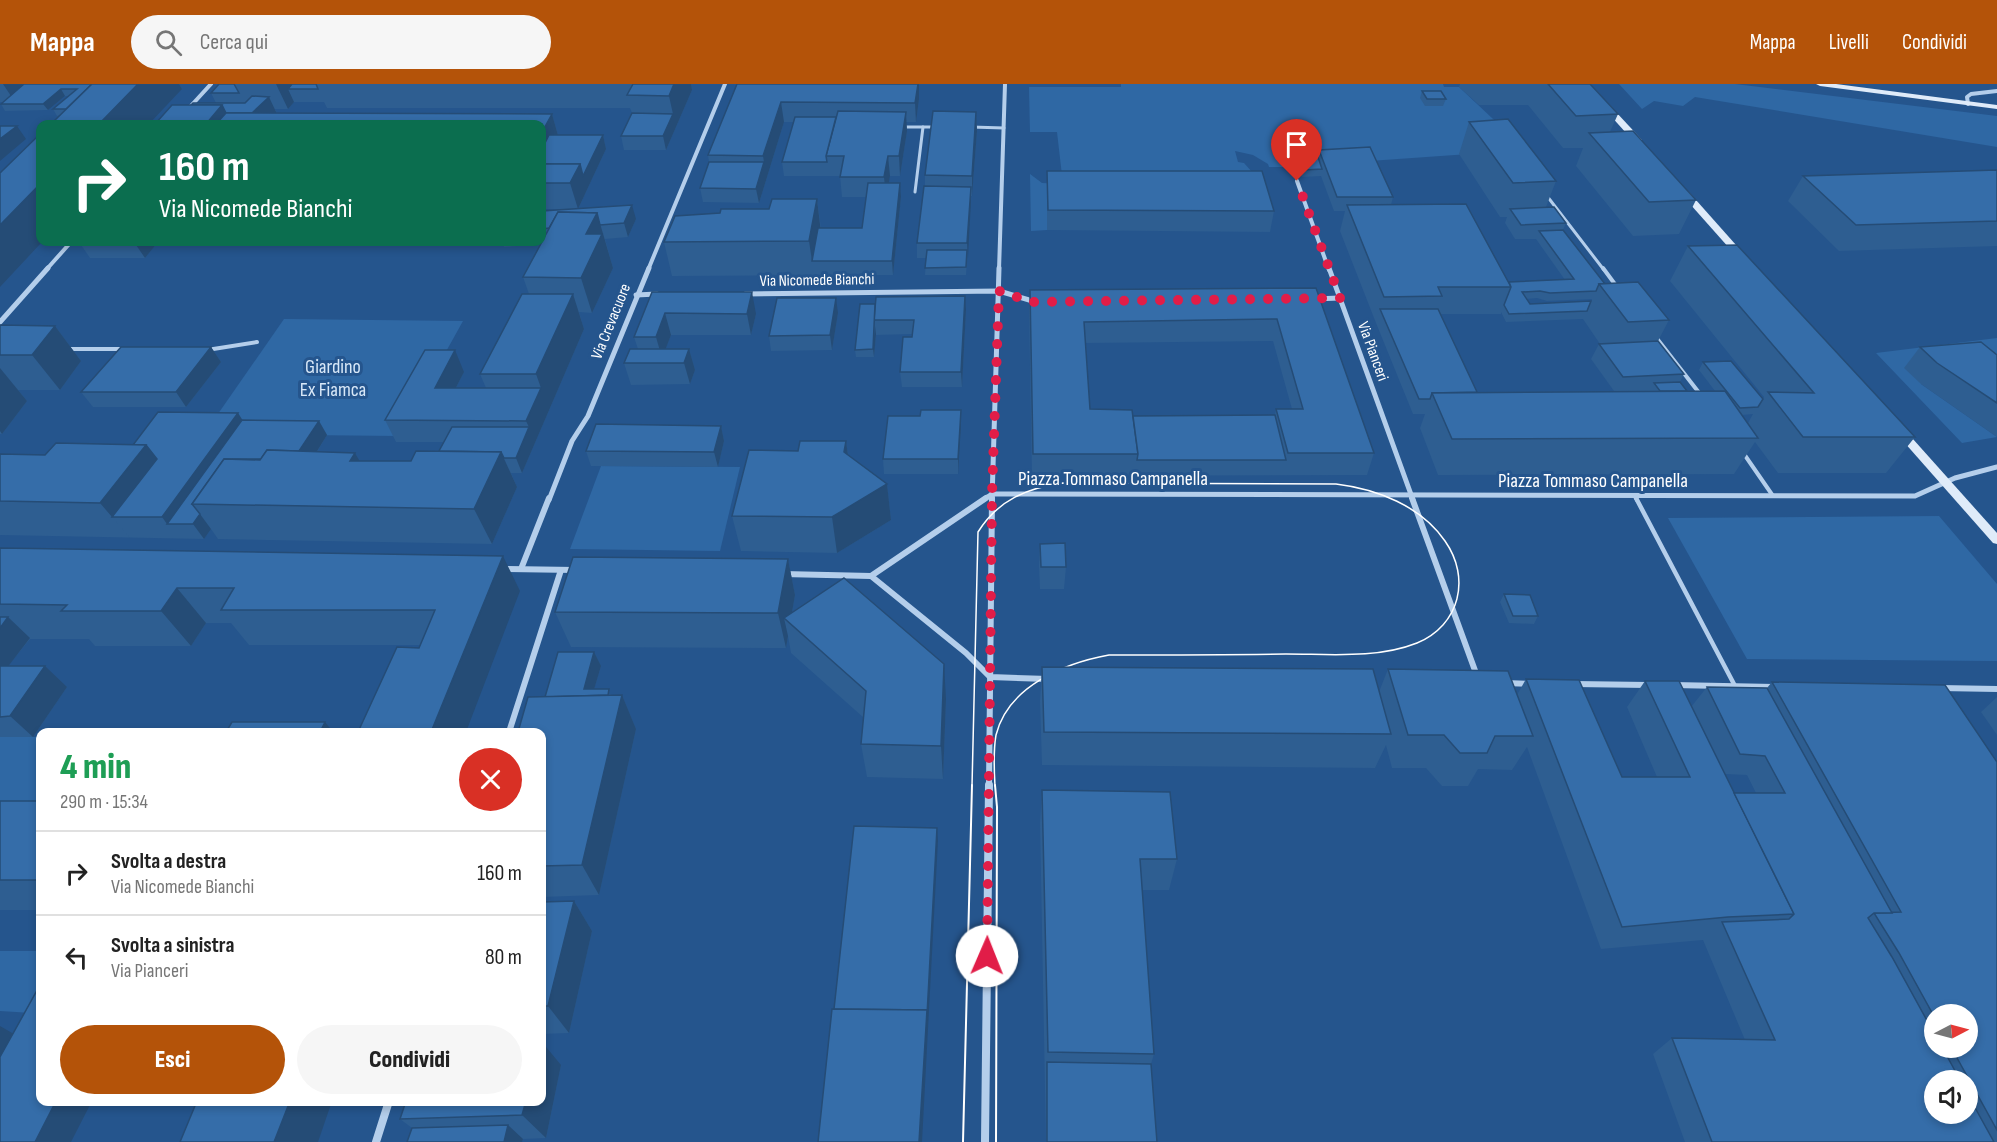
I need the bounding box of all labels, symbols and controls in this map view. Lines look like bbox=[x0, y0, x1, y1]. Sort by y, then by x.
search box bbox=[131, 15, 551, 69]
text: Mappa bbox=[30, 26, 95, 59]
icon: search bbox=[152, 26, 185, 59]
text: Cerca qui bbox=[200, 29, 268, 56]
text: Mappa bbox=[1750, 30, 1796, 55]
text: Livelli bbox=[1829, 30, 1869, 55]
text: Condividi bbox=[1902, 30, 1967, 55]
pin bbox=[1271, 119, 1322, 181]
icon: arrive bbox=[1280, 128, 1313, 161]
text: 160 m bbox=[159, 142, 250, 193]
icon: right bbox=[60, 144, 138, 222]
text: Via Nicomede Bianchi bbox=[159, 193, 353, 225]
street label: Via Nicomede Bianchi bbox=[760, 270, 875, 291]
street label: Via Crevacuore bbox=[588, 281, 635, 362]
street label: Via Pianceri bbox=[1353, 319, 1392, 384]
park label: Giardino Ex Fiamca bbox=[300, 355, 366, 402]
street label: Piazza Tommaso Campanella bbox=[1018, 467, 1208, 491]
street label: Piazza Tommaso Campanella bbox=[1498, 469, 1688, 493]
text: 4 min bbox=[60, 746, 131, 789]
button: close bbox=[459, 748, 522, 811]
text: 290 m · 15:34 bbox=[60, 790, 148, 814]
text: Svolta a destra bbox=[111, 848, 226, 875]
icon: right bbox=[60, 857, 93, 890]
text: 160 m bbox=[477, 860, 522, 887]
text: Via Nicomede Bianchi bbox=[111, 875, 254, 899]
position arrow bbox=[955, 924, 1019, 988]
text: Svolta a sinistra bbox=[111, 932, 234, 959]
icon: left bbox=[60, 941, 93, 974]
text: 80 m bbox=[485, 944, 522, 971]
text: Via Pianceri bbox=[111, 959, 188, 983]
north arrow bbox=[1924, 1004, 1978, 1058]
map controls bbox=[1924, 1004, 1978, 1124]
button: Esci bbox=[60, 1025, 285, 1094]
button: Condividi bbox=[297, 1025, 522, 1094]
button: sound bbox=[1924, 1070, 1978, 1124]

